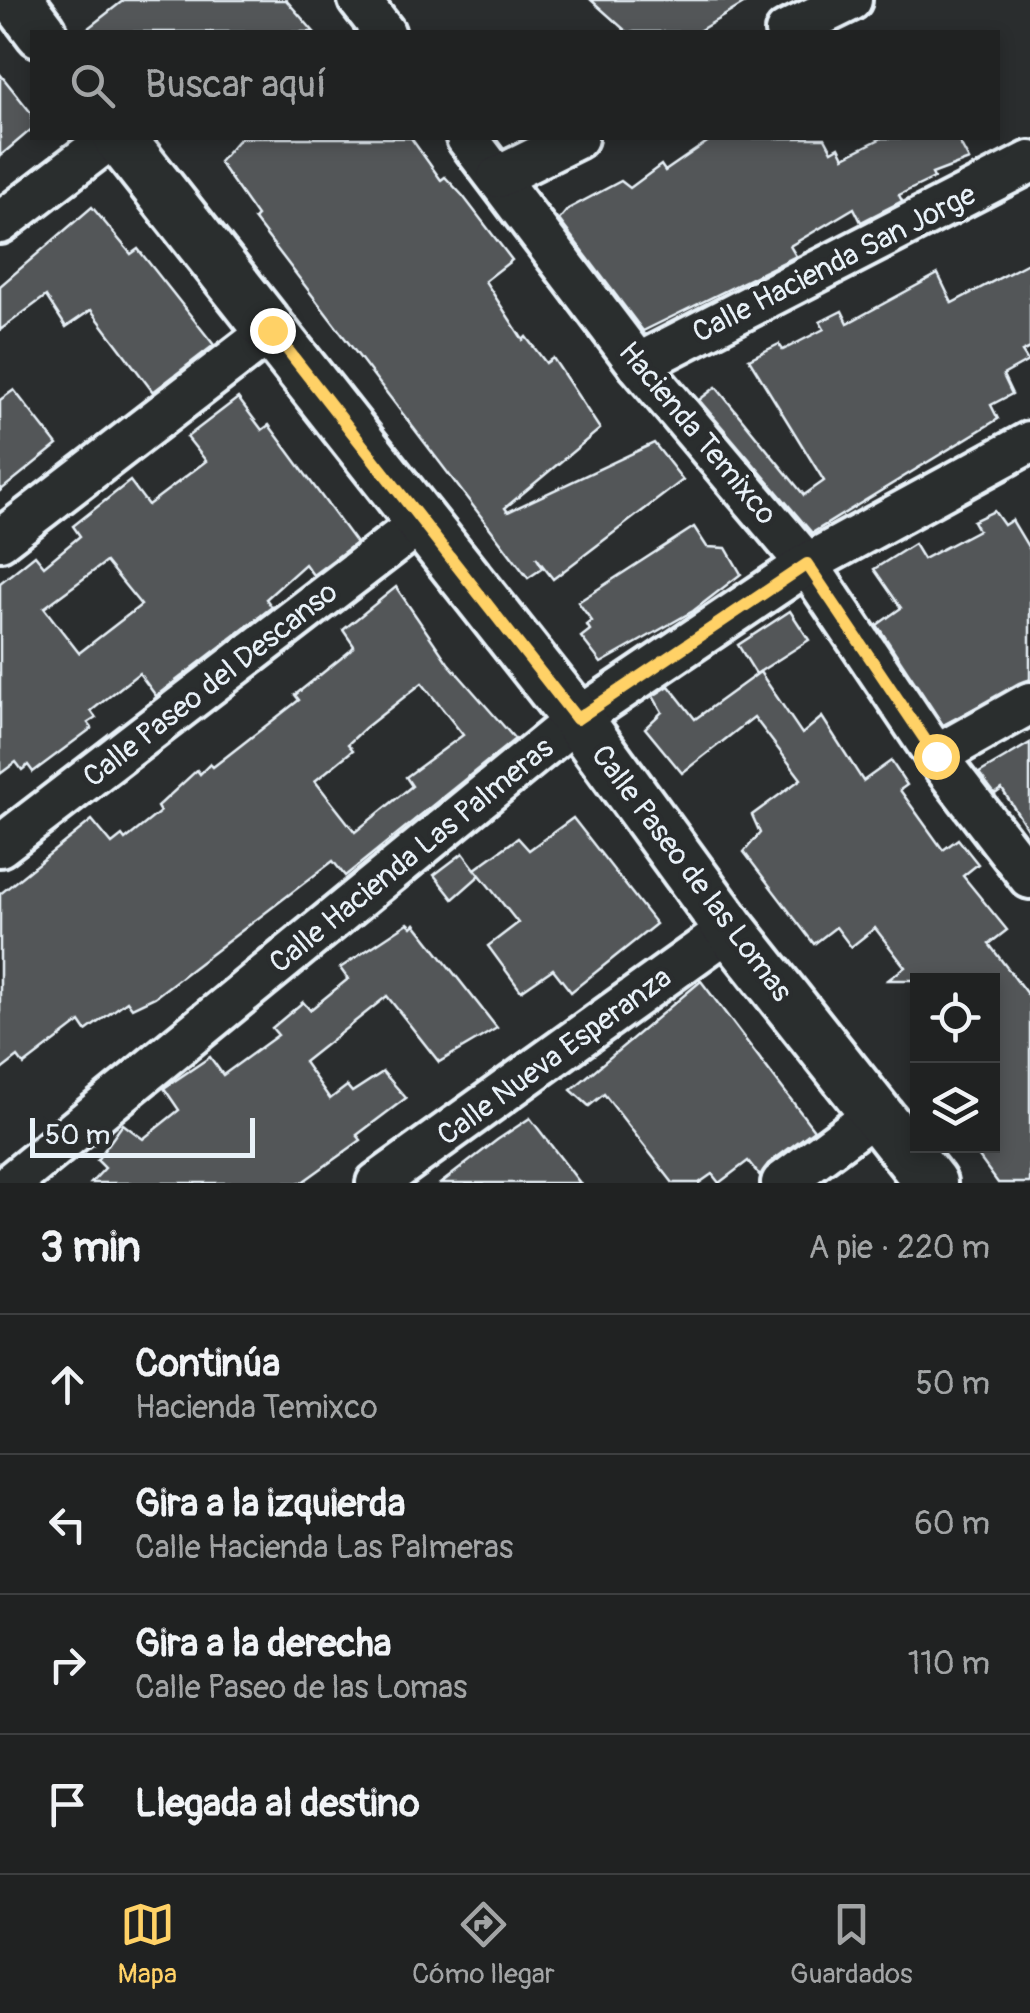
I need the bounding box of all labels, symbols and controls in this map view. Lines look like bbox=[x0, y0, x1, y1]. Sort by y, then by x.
search box bbox=[30, 30, 1000, 140]
icon: search bbox=[65, 58, 120, 113]
text: Buscar aquí bbox=[145, 61, 327, 109]
street label: Calle Hacienda San Jorge bbox=[686, 176, 982, 351]
route end bbox=[250, 308, 296, 354]
street label: Hacienda Temixco bbox=[610, 334, 785, 532]
street label: Calle Paseo del Descanso bbox=[76, 574, 345, 795]
street label: Calle Hacienda Las Palmeras bbox=[262, 729, 561, 981]
route start bbox=[914, 734, 960, 780]
street label: Calle Paseo de las Lomas bbox=[583, 738, 800, 1009]
street label: Calle Nueva Esperanza bbox=[430, 959, 679, 1154]
map controls bbox=[910, 973, 1000, 1153]
button: locate bbox=[910, 973, 1000, 1063]
button: layers bbox=[910, 1063, 1000, 1153]
scale bar bbox=[30, 1113, 255, 1158]
text: 50 m bbox=[45, 1118, 110, 1153]
text: 3 min bbox=[40, 1222, 141, 1274]
text: A pie · 220 m bbox=[808, 1228, 990, 1268]
text: Continúa bbox=[135, 1340, 280, 1388]
icon: ahead bbox=[40, 1357, 95, 1412]
text: 50 m bbox=[915, 1364, 990, 1404]
text: Hacienda Temixco bbox=[135, 1388, 378, 1428]
text: Gira a la izquierda bbox=[135, 1480, 405, 1528]
icon: left bbox=[40, 1497, 95, 1552]
text: 60 m bbox=[914, 1504, 990, 1544]
text: Calle Hacienda Las Palmeras bbox=[135, 1528, 513, 1568]
text: Gira a la derecha bbox=[135, 1620, 391, 1668]
icon: right bbox=[40, 1637, 95, 1692]
text: 110 m bbox=[908, 1644, 990, 1684]
text: Calle Paseo de las Lomas bbox=[135, 1668, 467, 1708]
icon: arrive bbox=[40, 1777, 95, 1832]
text: Llegada al destino bbox=[135, 1780, 420, 1828]
tab: Mapa bbox=[118, 1897, 177, 1992]
tab: Cómo llegar bbox=[412, 1897, 555, 1992]
tab: Guardados bbox=[790, 1897, 912, 1992]

